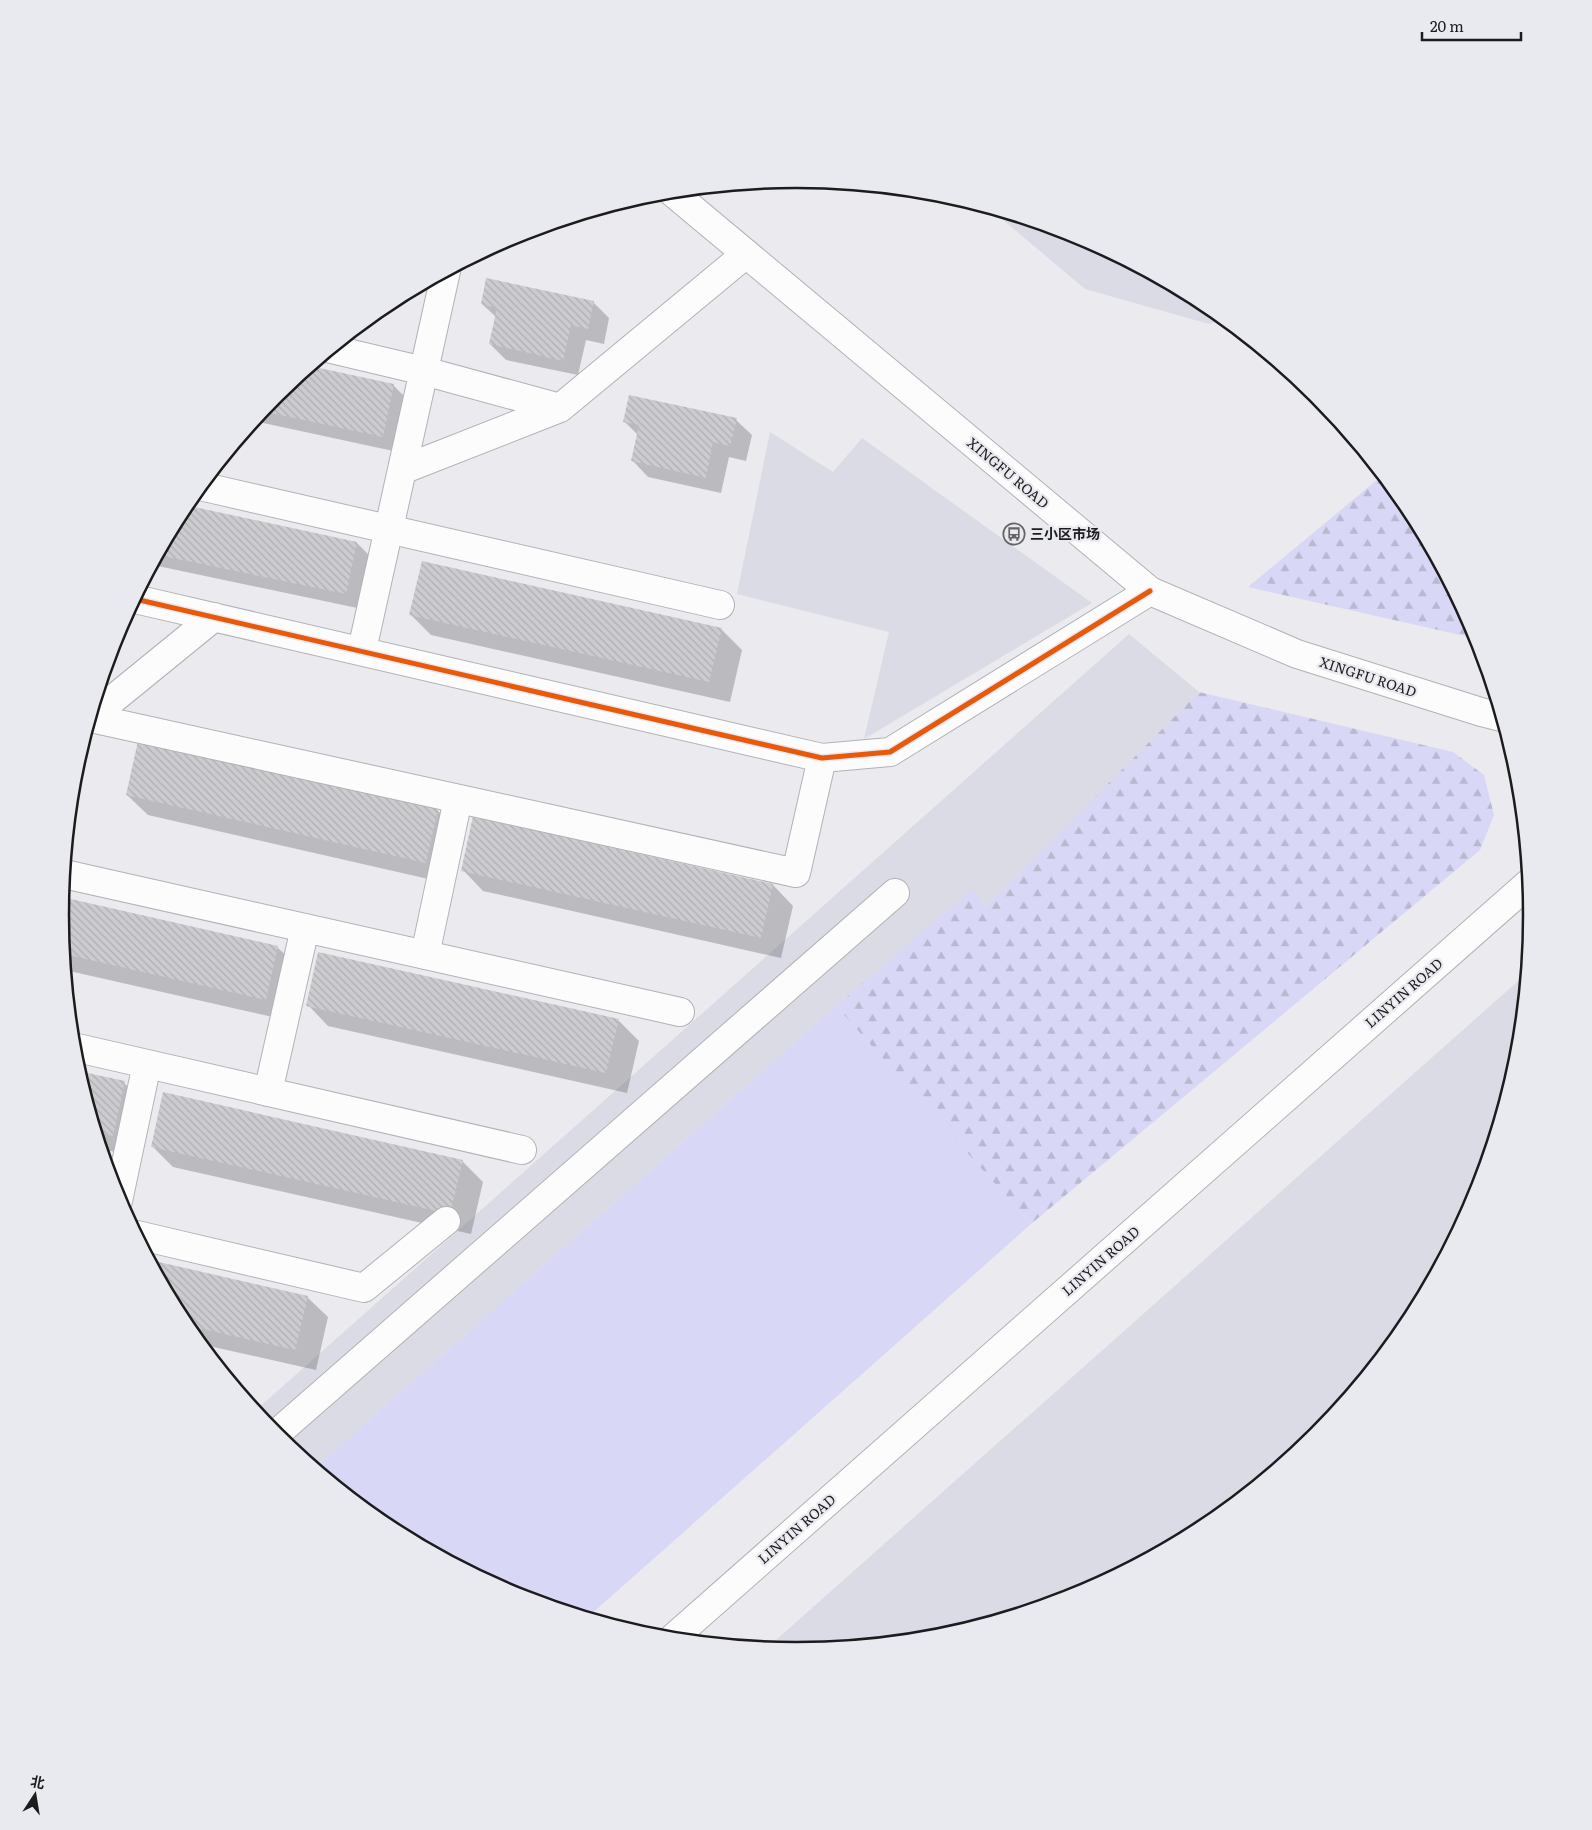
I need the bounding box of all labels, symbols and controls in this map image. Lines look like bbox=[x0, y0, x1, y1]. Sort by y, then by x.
scale bar bbox=[1422, 10, 1521, 42]
text: 20 m bbox=[1430, 14, 1464, 37]
street label: XINGFU ROAD bbox=[964, 432, 1054, 513]
bus stop icon: 三小区市场 bbox=[1002, 522, 1026, 546]
place label: 三小区市场 bbox=[1030, 523, 1100, 543]
street label: XINGFU ROAD bbox=[1317, 651, 1420, 701]
street label: LINYIN ROAD bbox=[1360, 953, 1447, 1032]
street label: LINYIN ROAD bbox=[1057, 1221, 1144, 1300]
street label: LINYIN ROAD bbox=[753, 1489, 840, 1568]
north arrow bbox=[10, 1770, 60, 1820]
text: 北 bbox=[29, 1770, 47, 1793]

